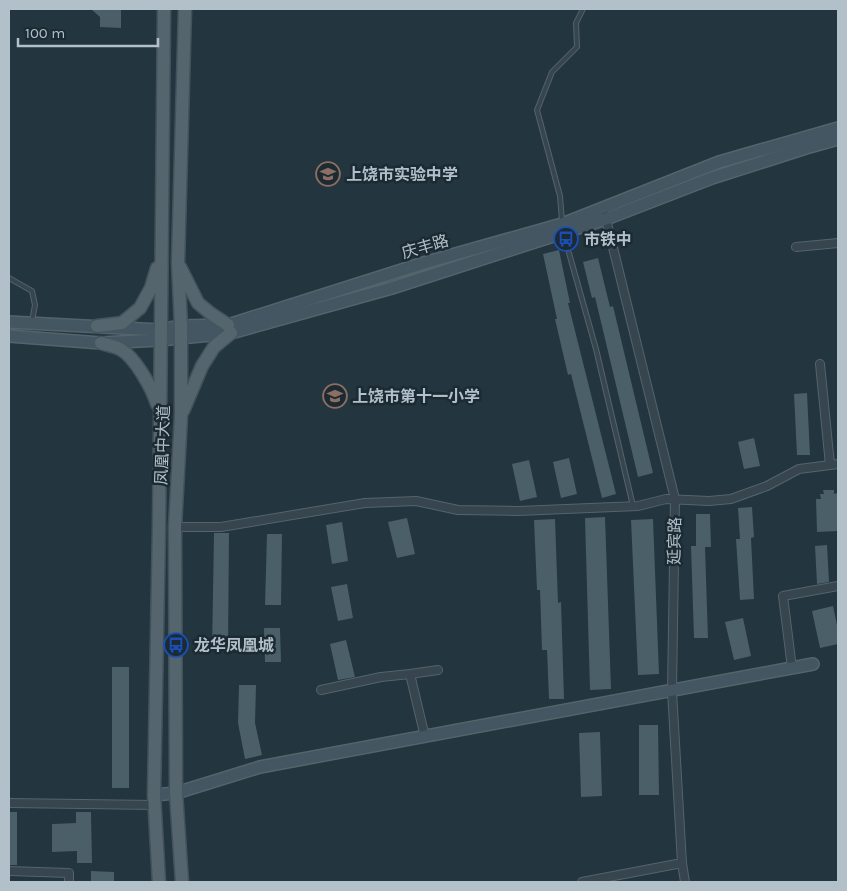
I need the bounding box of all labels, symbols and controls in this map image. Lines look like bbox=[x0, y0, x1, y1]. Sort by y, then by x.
scale bar bbox=[18, 15, 158, 47]
text: 100 m bbox=[25, 24, 65, 42]
school or university icon: 上饶市实验中学 bbox=[315, 161, 341, 187]
place label: 上饶市实验中学 bbox=[346, 165, 458, 184]
bus stop icon: 市铁中 bbox=[553, 226, 579, 252]
place label: 市铁中 bbox=[584, 230, 632, 249]
street label: 庆丰路 bbox=[399, 231, 451, 262]
school or university icon: 上饶市第十一小学 bbox=[322, 383, 348, 409]
place label: 上饶市第十一小学 bbox=[352, 387, 480, 406]
street label: 凤凰中大道 bbox=[152, 405, 173, 485]
street label: 延宾路 bbox=[665, 517, 684, 565]
bus stop icon: 龙华凤凰城 bbox=[163, 632, 189, 658]
place label: 龙华凤凰城 bbox=[194, 636, 274, 655]

